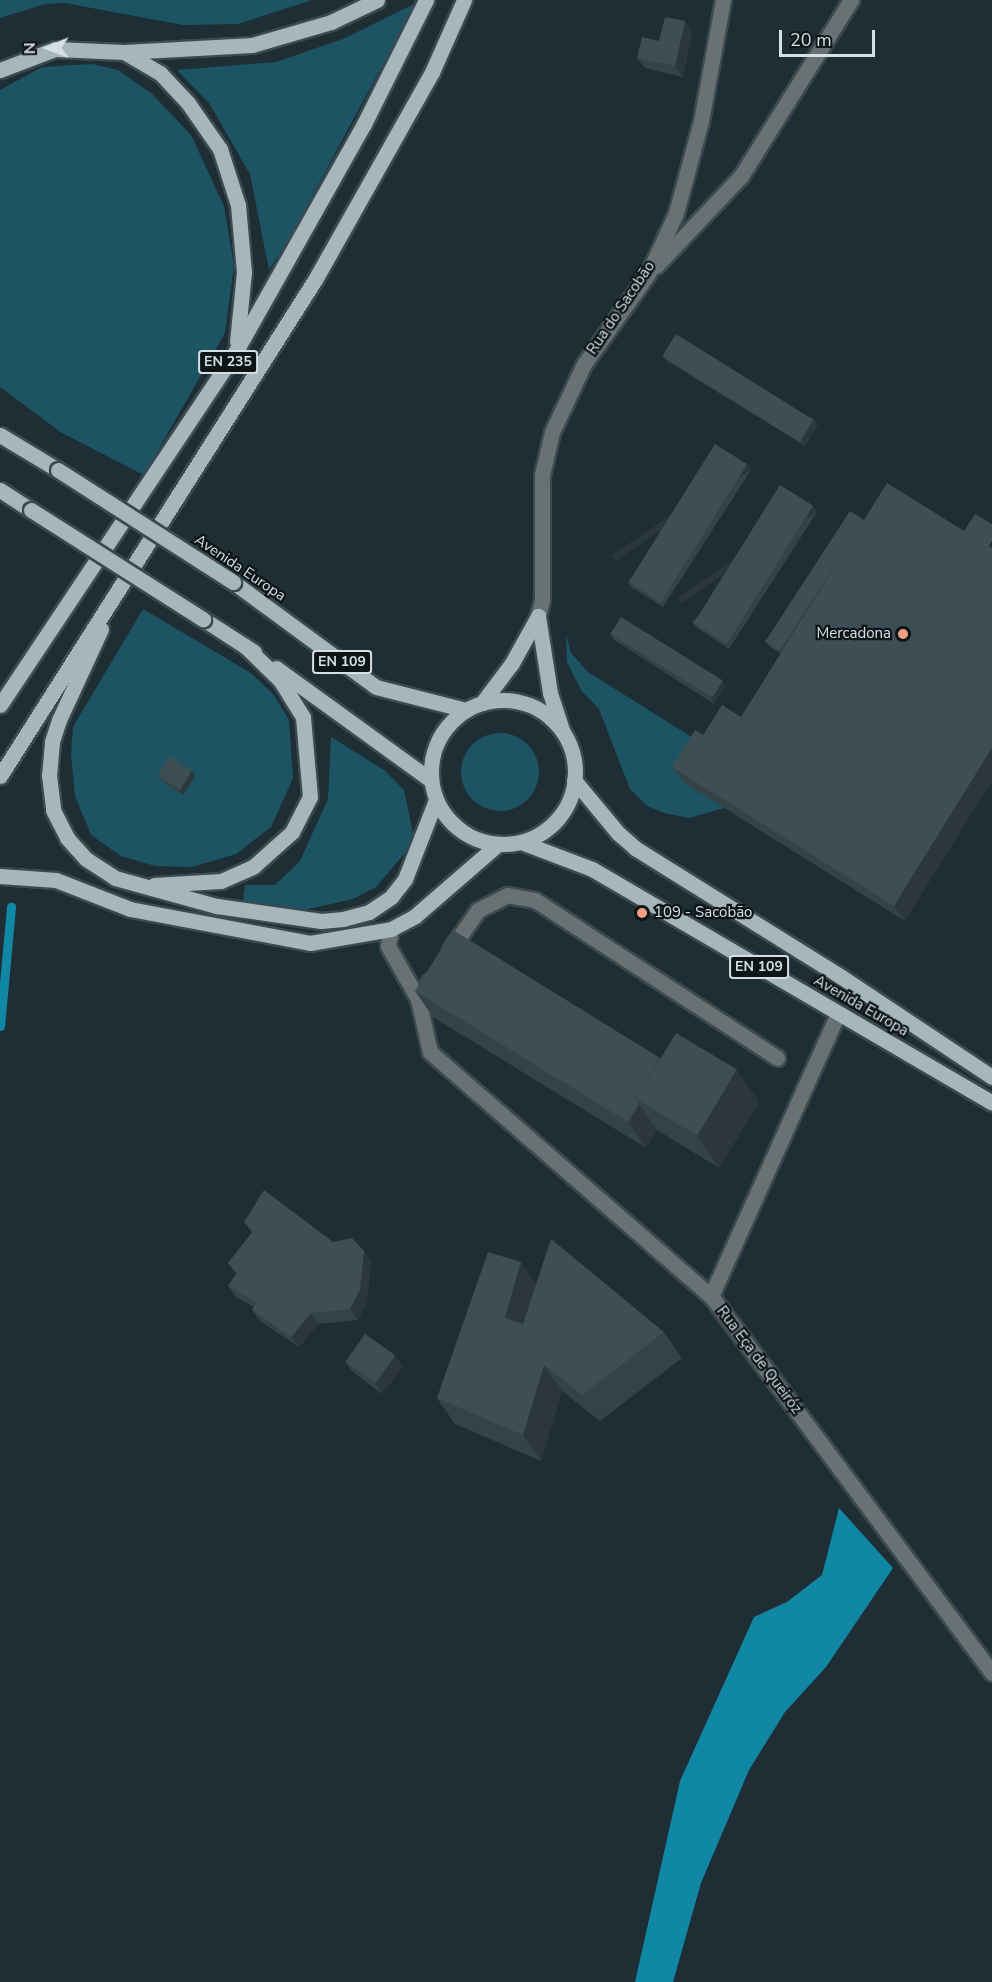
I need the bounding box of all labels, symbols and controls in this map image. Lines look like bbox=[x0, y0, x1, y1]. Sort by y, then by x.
north arrow bbox=[18, 18, 78, 78]
scale bar bbox=[782, 18, 878, 56]
text: 20 m bbox=[790, 28, 832, 52]
text: N bbox=[19, 42, 41, 54]
street label: Rua do Sacobão bbox=[583, 258, 659, 358]
road number: EN 235 bbox=[198, 351, 258, 373]
street label: Avenida Europa bbox=[191, 531, 289, 605]
place label: Mercadona bbox=[817, 625, 891, 643]
marker: Mercadona bbox=[896, 627, 910, 641]
road number: EN 109 bbox=[312, 651, 372, 673]
place label: 109 - Sacobão bbox=[654, 904, 752, 922]
marker: 109 - Sacobão bbox=[635, 906, 649, 920]
road number: EN 109 bbox=[729, 956, 789, 978]
street label: Avenida Europa bbox=[811, 972, 911, 1040]
street label: Rua Eça de Queiróz bbox=[713, 1303, 805, 1417]

